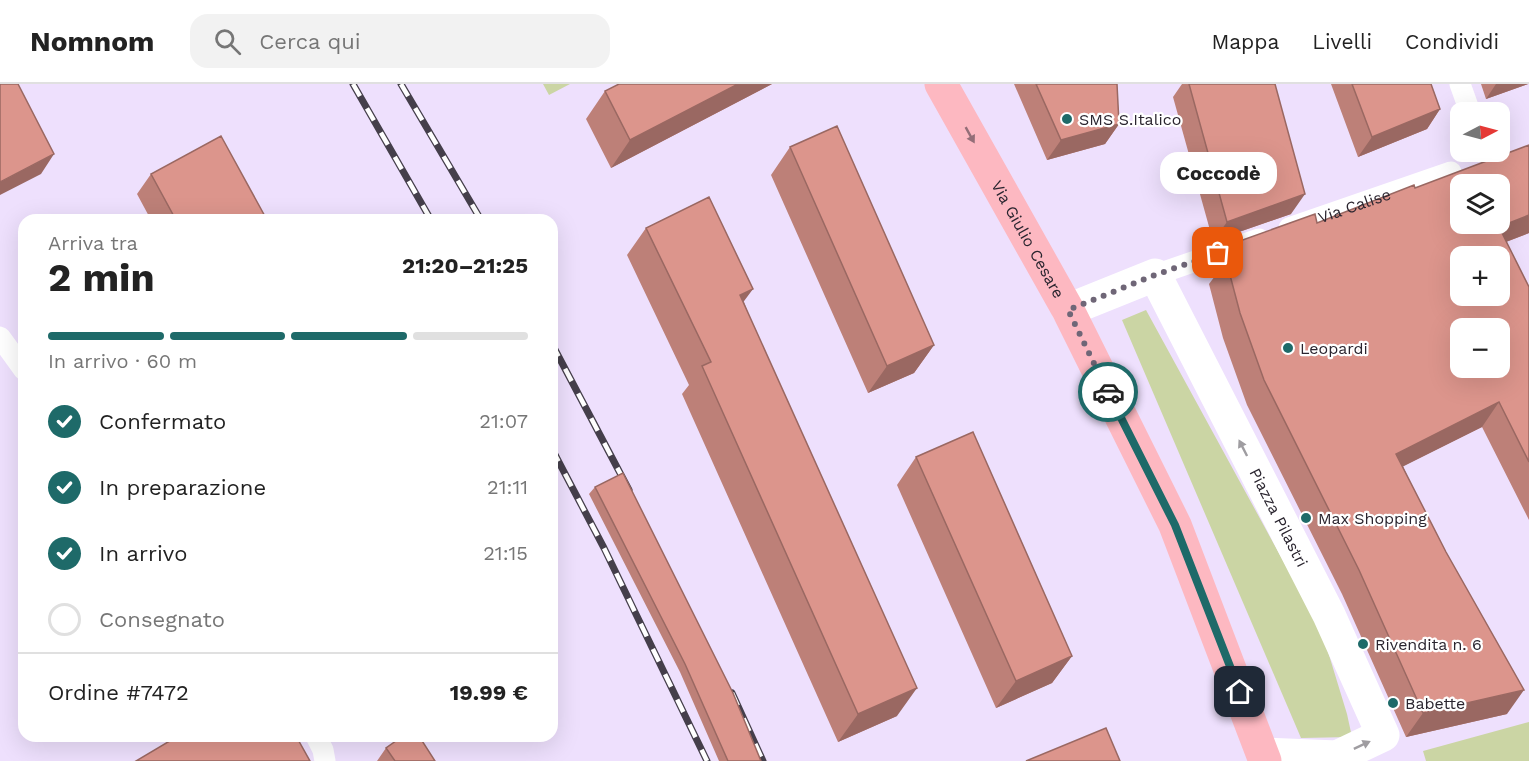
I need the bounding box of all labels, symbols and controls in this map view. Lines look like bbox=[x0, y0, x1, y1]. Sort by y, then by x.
search box bbox=[190, 14, 610, 68]
text: Nomnom bbox=[30, 25, 154, 58]
icon: search bbox=[211, 25, 244, 58]
text: Cerca qui bbox=[259, 29, 361, 54]
text: Mappa bbox=[1211, 29, 1279, 54]
text: Livelli bbox=[1312, 29, 1372, 54]
text: Condividi bbox=[1405, 29, 1499, 54]
north arrow bbox=[1450, 102, 1510, 162]
map controls bbox=[1450, 102, 1510, 378]
place label: SMS S.Italico bbox=[1079, 110, 1181, 129]
marker: SMS S.Italico bbox=[1060, 112, 1074, 126]
one-way arrow bbox=[965, 127, 975, 144]
callout: Coccodè bbox=[1160, 151, 1276, 193]
text: Coccodè bbox=[1176, 161, 1261, 185]
button: layers bbox=[1450, 174, 1510, 234]
street label: Via Giulio Cesare bbox=[987, 177, 1068, 302]
street label: Via Calise bbox=[1315, 185, 1393, 227]
pin bbox=[1192, 227, 1243, 278]
text: Arriva tra bbox=[48, 231, 138, 255]
icon: bag bbox=[1201, 236, 1234, 269]
button: + bbox=[1450, 246, 1510, 306]
text: 21:20–21:25 bbox=[402, 253, 528, 278]
text: 2 min bbox=[48, 255, 155, 300]
button: − bbox=[1450, 318, 1510, 378]
place label: Leopardi bbox=[1300, 339, 1368, 358]
marker: Leopardi bbox=[1281, 341, 1295, 355]
text: In arrivo · 60 m bbox=[48, 349, 197, 373]
courier bbox=[1078, 362, 1138, 422]
icon: car bbox=[1092, 376, 1125, 409]
icon: check bbox=[48, 405, 81, 438]
text: Confermato bbox=[99, 409, 226, 434]
text: 21:07 bbox=[479, 409, 528, 433]
one-way arrow bbox=[1239, 440, 1248, 457]
street label: Piazza Pilastri bbox=[1245, 465, 1312, 570]
icon: check bbox=[48, 471, 81, 504]
text: In preparazione bbox=[99, 475, 266, 500]
text: 21:11 bbox=[487, 475, 528, 499]
place label: Max Shopping bbox=[1318, 509, 1427, 528]
marker: Max Shopping bbox=[1299, 511, 1313, 525]
icon: check bbox=[48, 537, 81, 570]
text: In arrivo bbox=[99, 541, 187, 566]
text: 21:15 bbox=[483, 541, 528, 565]
text: Consegnato bbox=[99, 607, 225, 632]
place label: Rivendita n. 6 bbox=[1375, 635, 1482, 654]
marker: Rivendita n. 6 bbox=[1356, 637, 1370, 651]
pin bbox=[1214, 666, 1265, 717]
icon: home bbox=[1223, 675, 1256, 708]
text: Ordine #7472 bbox=[48, 680, 189, 705]
text: 19.99 € bbox=[450, 680, 528, 705]
place label: Babette bbox=[1405, 694, 1465, 713]
marker: Babette bbox=[1386, 696, 1400, 710]
one-way arrow bbox=[1353, 741, 1370, 750]

